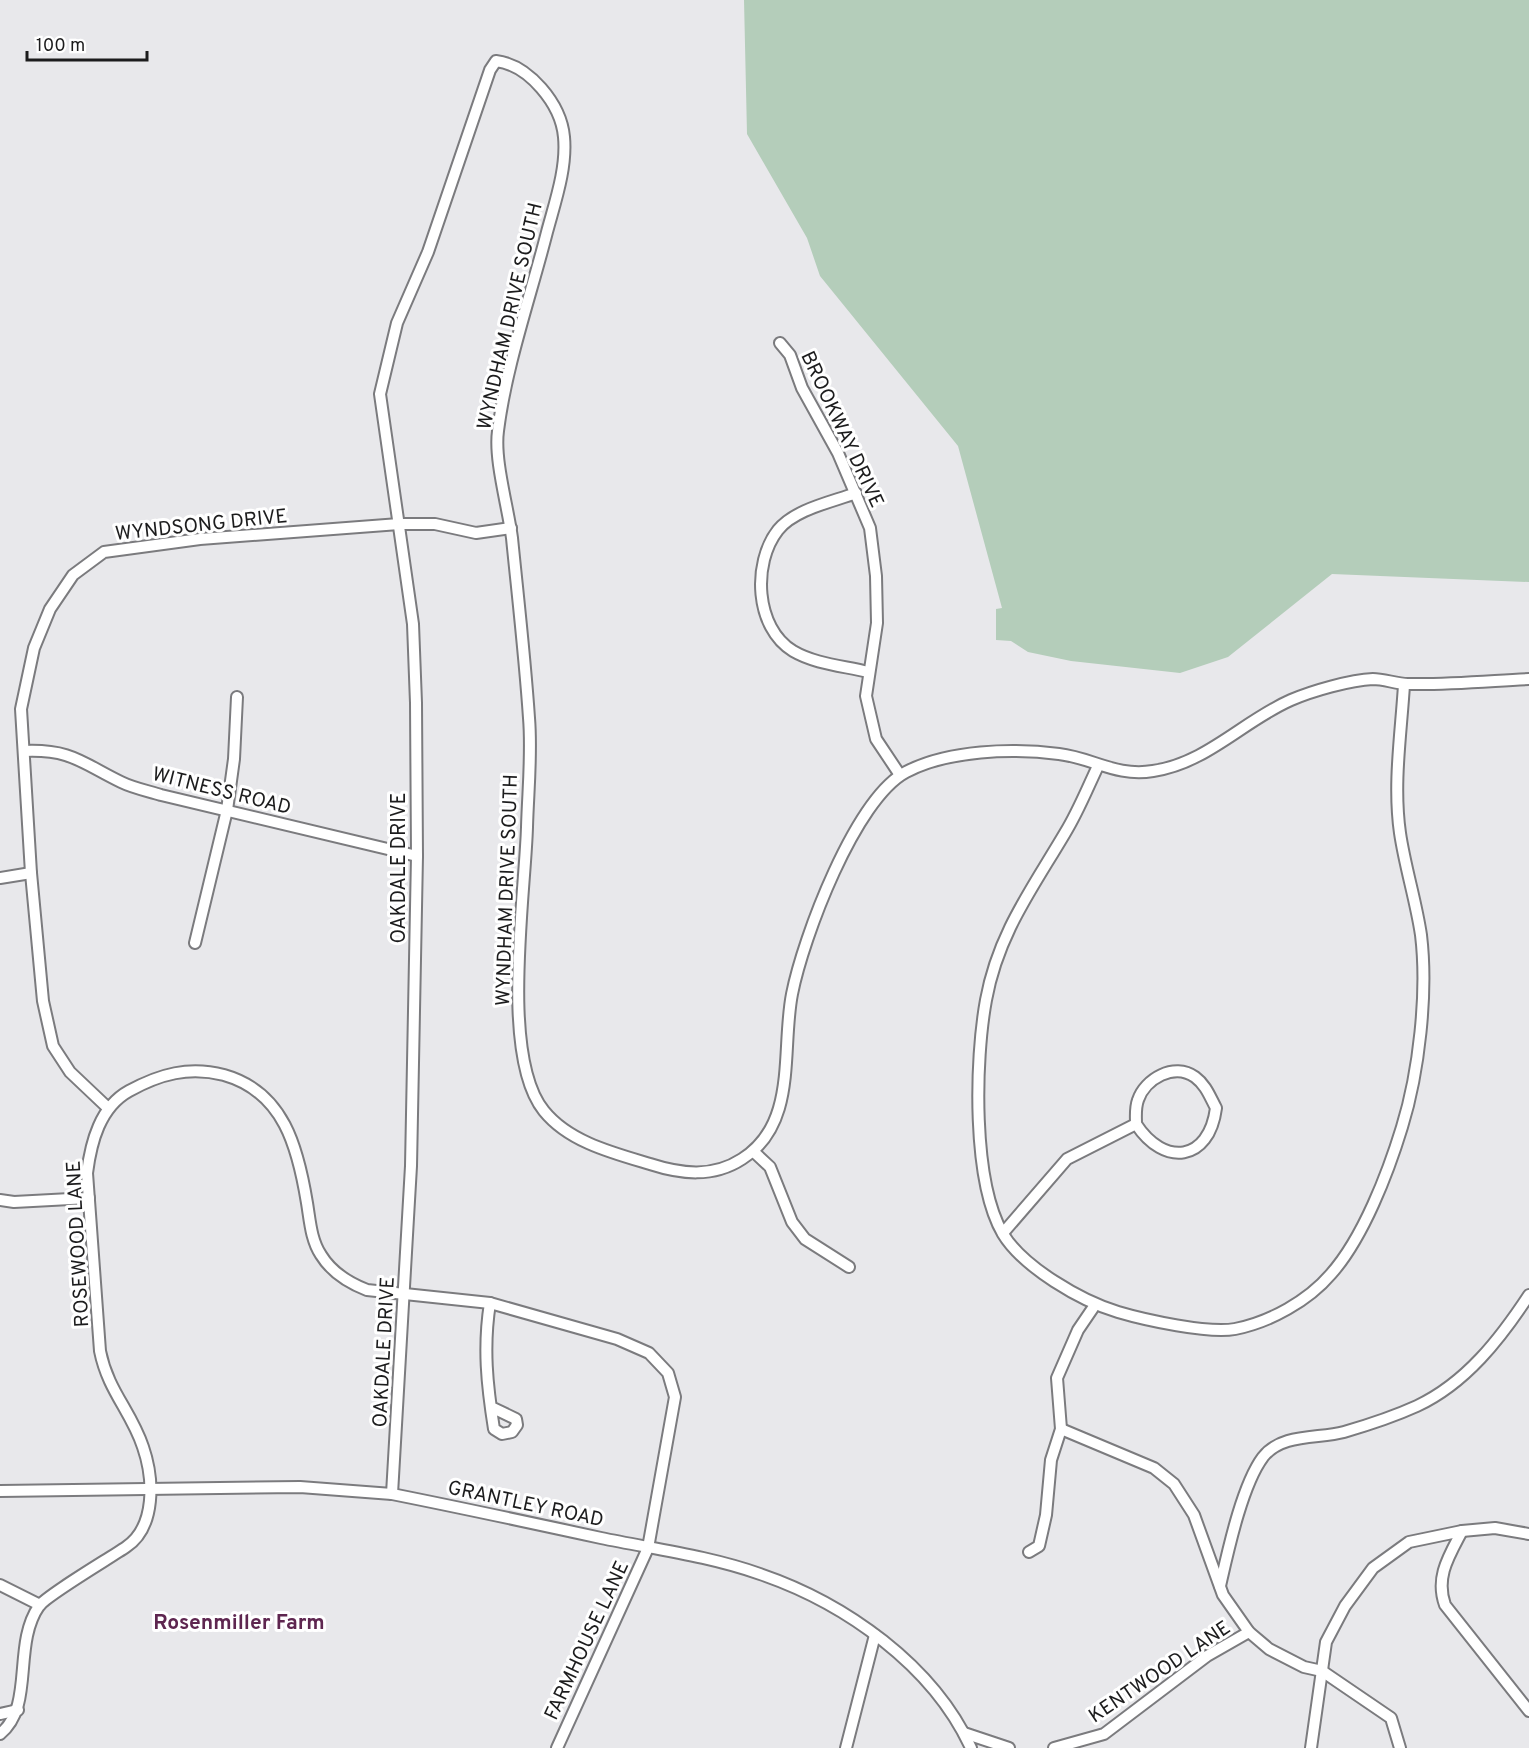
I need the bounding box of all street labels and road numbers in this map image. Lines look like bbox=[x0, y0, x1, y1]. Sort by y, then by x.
street label: WYNDHAM DRIVE SOUTH bbox=[472, 200, 550, 432]
street label: BROOKWAY DRIVE bbox=[793, 347, 889, 512]
street label: WYNDSONG DRIVE bbox=[114, 504, 289, 548]
street label: WITNESS ROAD bbox=[149, 762, 294, 822]
street label: WYNDHAM DRIVE SOUTH bbox=[491, 774, 525, 1007]
street label: OAKDALE DRIVE bbox=[387, 793, 413, 943]
street label: ROSEWOOD LANE bbox=[62, 1160, 96, 1328]
street label: OAKDALE DRIVE bbox=[368, 1276, 402, 1428]
street label: GRANTLEY ROAD bbox=[445, 1476, 606, 1534]
street label: FARMHOUSE LANE bbox=[540, 1557, 636, 1725]
street label: KENTWOOD LANE bbox=[1084, 1616, 1236, 1730]

